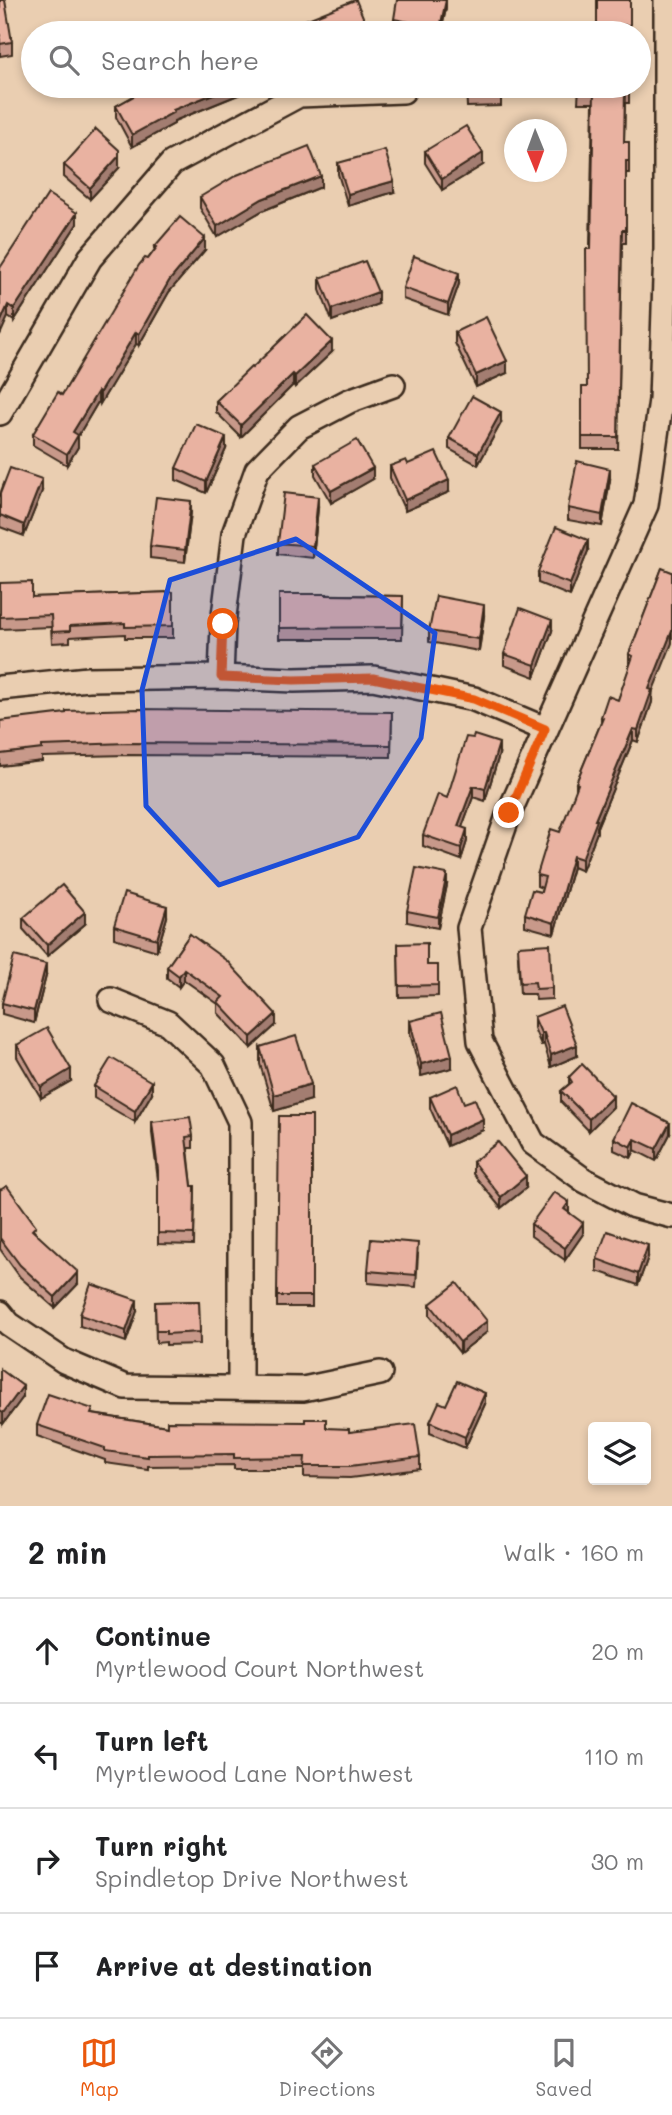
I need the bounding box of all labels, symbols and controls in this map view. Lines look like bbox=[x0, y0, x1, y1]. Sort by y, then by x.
search box bbox=[21, 21, 651, 98]
icon: search bbox=[45, 41, 83, 79]
text: Search here bbox=[101, 43, 259, 77]
north arrow bbox=[504, 119, 567, 182]
route start bbox=[207, 608, 238, 639]
route end bbox=[493, 797, 524, 828]
map controls bbox=[588, 1422, 651, 1485]
button: layers bbox=[588, 1422, 651, 1485]
text: 2 min bbox=[28, 1532, 107, 1572]
text: Walk · 160 m bbox=[503, 1537, 644, 1567]
text: Continue bbox=[95, 1619, 211, 1653]
icon: ahead bbox=[28, 1632, 66, 1670]
text: 20 m bbox=[591, 1636, 644, 1666]
text: Myrtlewood Court Northwest bbox=[95, 1653, 424, 1683]
text: Turn left bbox=[95, 1724, 208, 1758]
icon: left bbox=[28, 1737, 66, 1775]
text: 110 m bbox=[584, 1741, 644, 1771]
text: Myrtlewood Lane Northwest bbox=[95, 1758, 413, 1788]
text: Turn right bbox=[95, 1829, 228, 1863]
icon: right bbox=[28, 1842, 66, 1880]
text: 30 m bbox=[591, 1846, 644, 1876]
text: Spindletop Drive Northwest bbox=[95, 1863, 409, 1893]
icon: arrive bbox=[28, 1947, 66, 1985]
text: Arrive at destination bbox=[95, 1949, 372, 1983]
tab: Map bbox=[80, 2034, 119, 2101]
tab: Directions bbox=[279, 2034, 375, 2101]
tab: Saved bbox=[536, 2034, 592, 2101]

